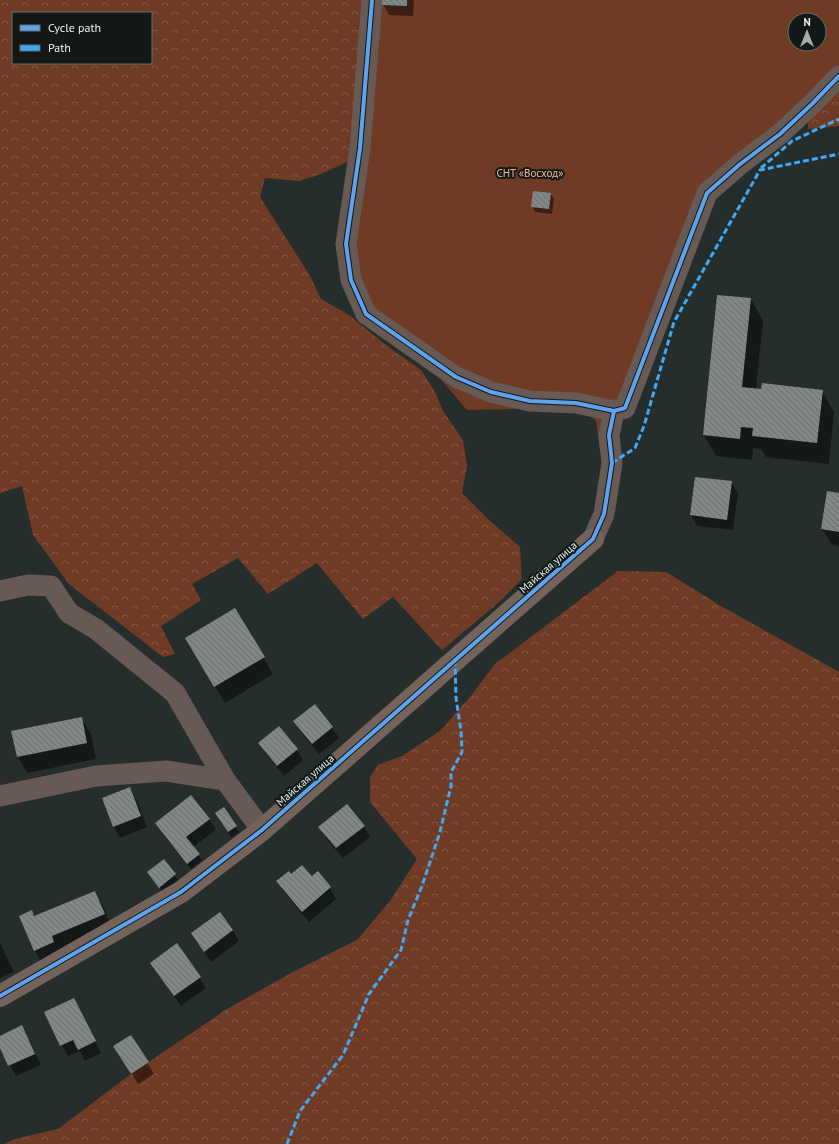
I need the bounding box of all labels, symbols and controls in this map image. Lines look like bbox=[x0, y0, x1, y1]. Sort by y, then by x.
legend bbox=[12, 12, 152, 64]
north arrow bbox=[787, 12, 827, 52]
text: N bbox=[803, 15, 811, 29]
text: Cycle path bbox=[48, 20, 101, 35]
text: Path bbox=[48, 40, 71, 55]
park label: СНТ «Восход» bbox=[496, 166, 564, 180]
street label: Майская улица bbox=[516, 538, 580, 596]
street label: Майская улица bbox=[273, 751, 337, 809]

